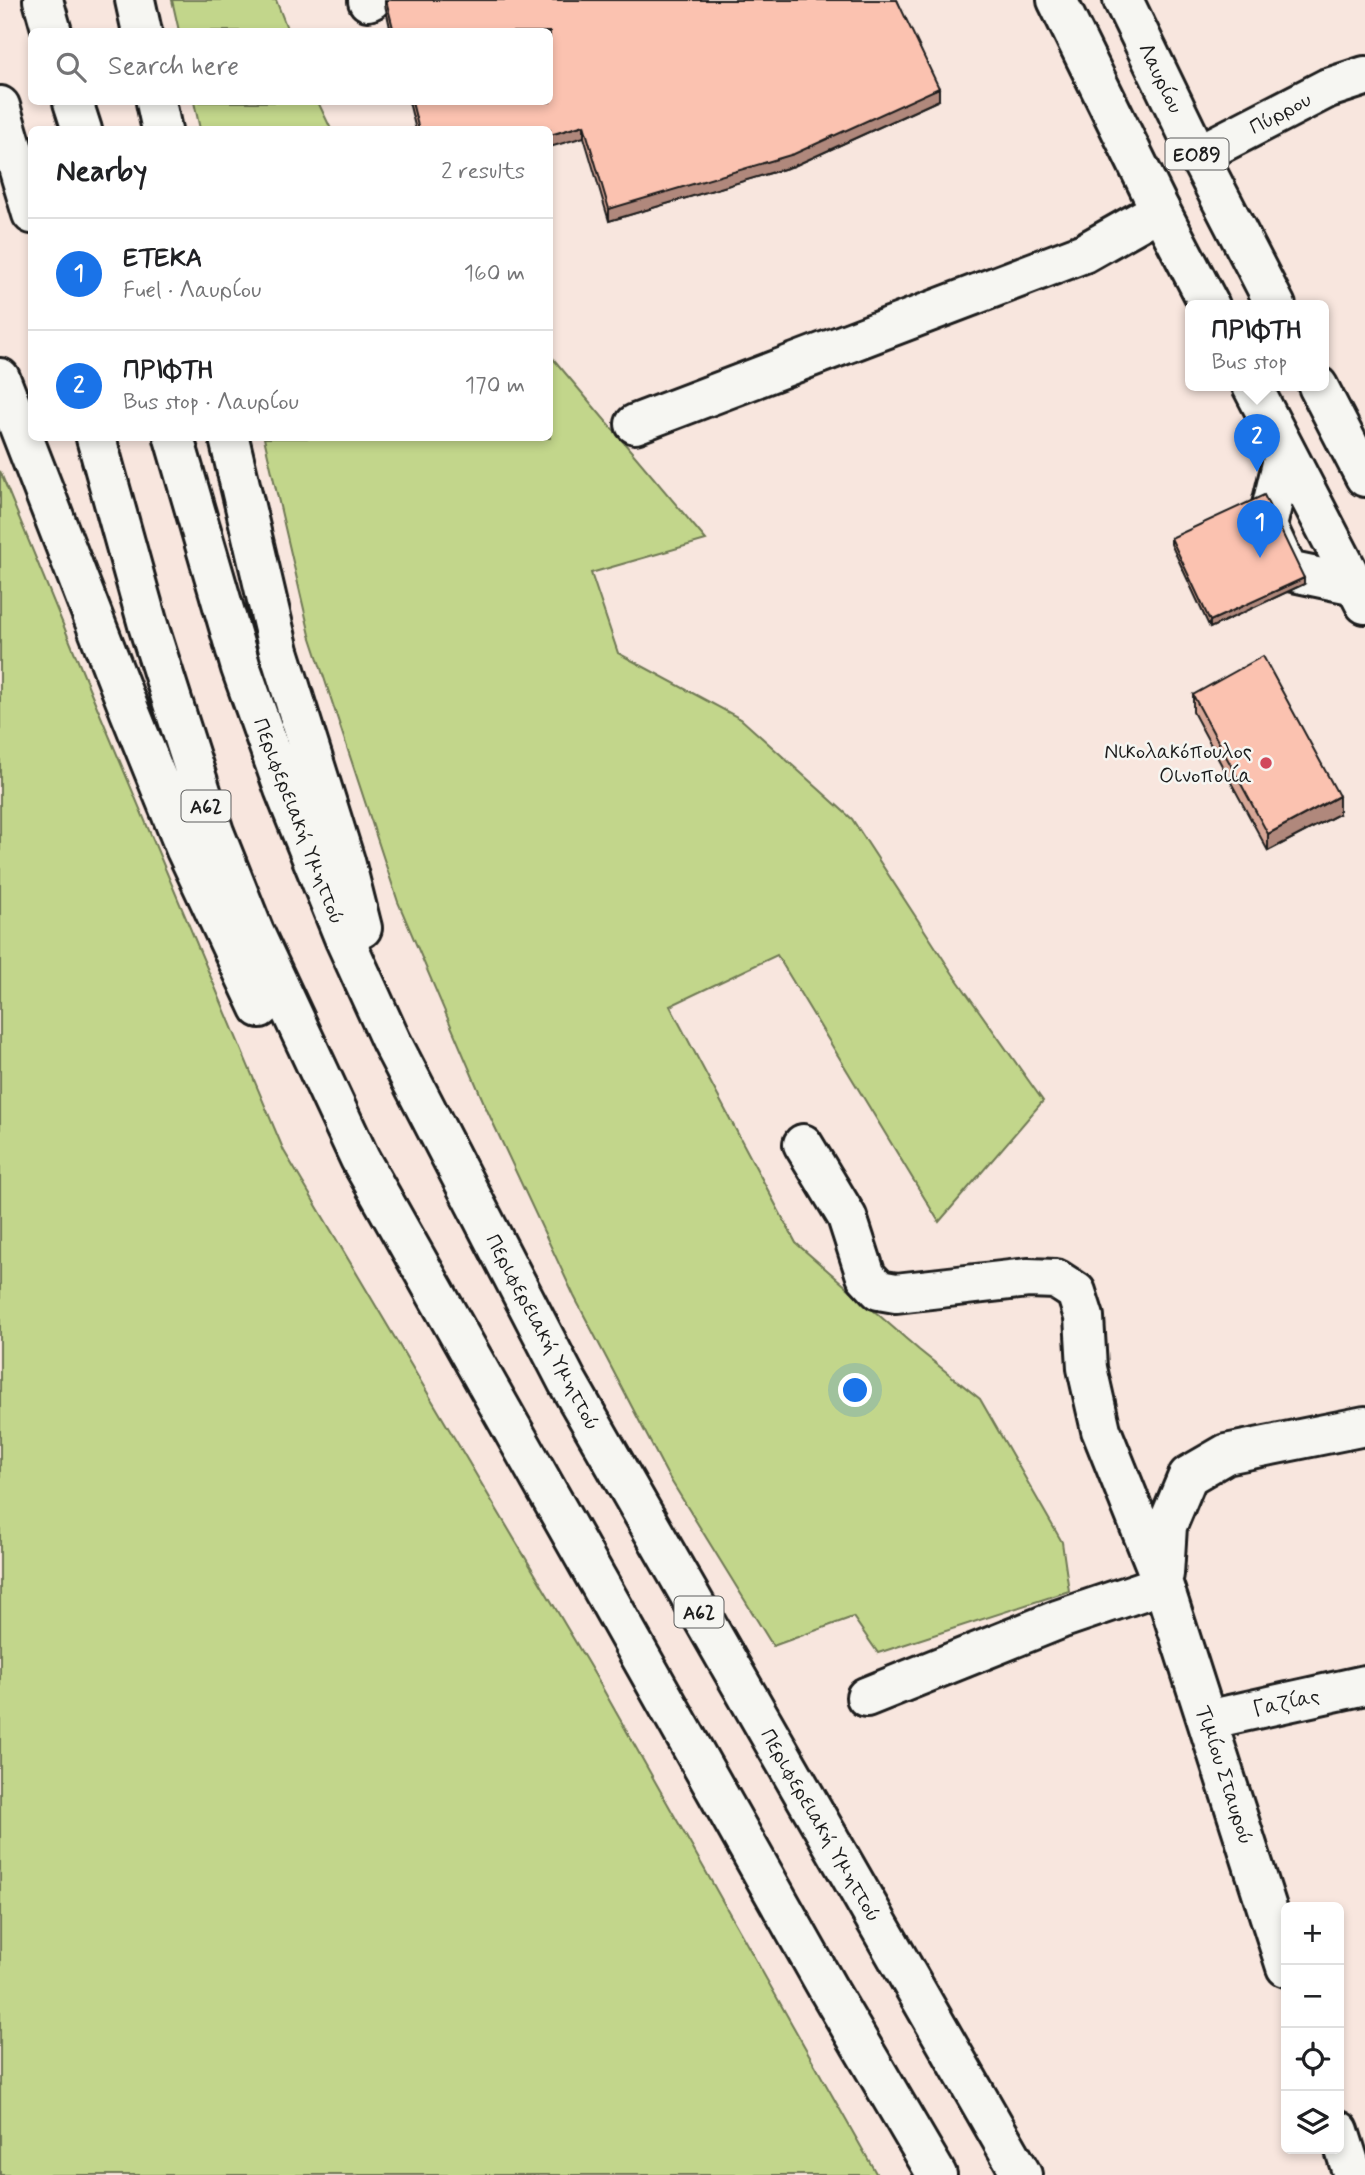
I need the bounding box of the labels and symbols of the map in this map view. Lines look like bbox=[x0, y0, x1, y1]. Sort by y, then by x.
street label: Λαυρίου bbox=[1131, 39, 1189, 118]
street label: Πύρρου bbox=[1245, 86, 1316, 142]
road number: ΕΟ89 bbox=[1166, 138, 1228, 170]
pin: 2 bbox=[1234, 414, 1280, 472]
pin: 1 bbox=[1237, 500, 1283, 558]
street label: Περιφερειακή Υμηττού bbox=[246, 714, 350, 929]
place label: Νικολακόπουλος Οινοποιία bbox=[1104, 738, 1252, 790]
marker: Νικολακόπουλος Οινοποιία bbox=[1258, 755, 1274, 771]
road number: Α62 bbox=[182, 790, 230, 821]
street label: Περιφερειακή Υμηττού bbox=[478, 1229, 606, 1436]
your location bbox=[838, 1373, 872, 1407]
road number: Α62 bbox=[674, 1596, 724, 1628]
street label: Γαζίας bbox=[1250, 1682, 1322, 1724]
street label: Τιμίου Σταυρού bbox=[1188, 1702, 1260, 1848]
street label: Περιφερειακή Υμηττού bbox=[753, 1724, 887, 1927]

